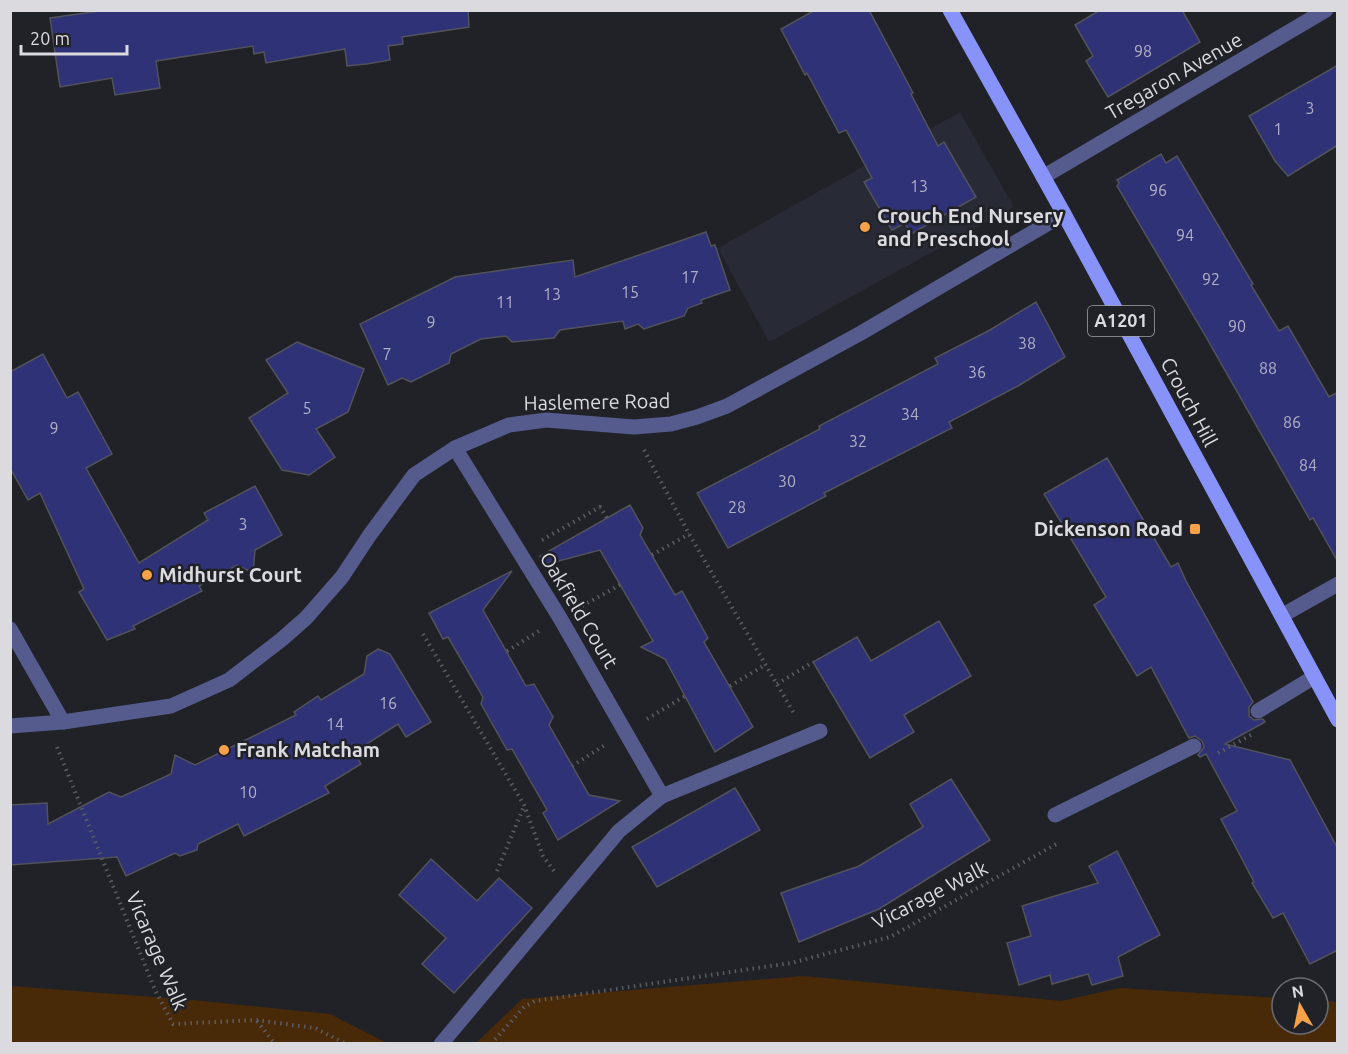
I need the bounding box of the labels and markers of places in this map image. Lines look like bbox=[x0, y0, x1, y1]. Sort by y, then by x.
place label: Crouch End Nursery and Preschool bbox=[877, 204, 1064, 250]
marker: Crouch End Nursery and Preschool bbox=[858, 220, 872, 234]
place label: Dickenson Road bbox=[1034, 517, 1183, 540]
marker: Dickenson Road bbox=[1188, 522, 1202, 536]
place label: Midhurst Court bbox=[159, 563, 302, 586]
marker: Midhurst Court bbox=[140, 568, 154, 582]
place label: Frank Matcham bbox=[236, 738, 380, 761]
marker: Frank Matcham bbox=[217, 743, 231, 757]

